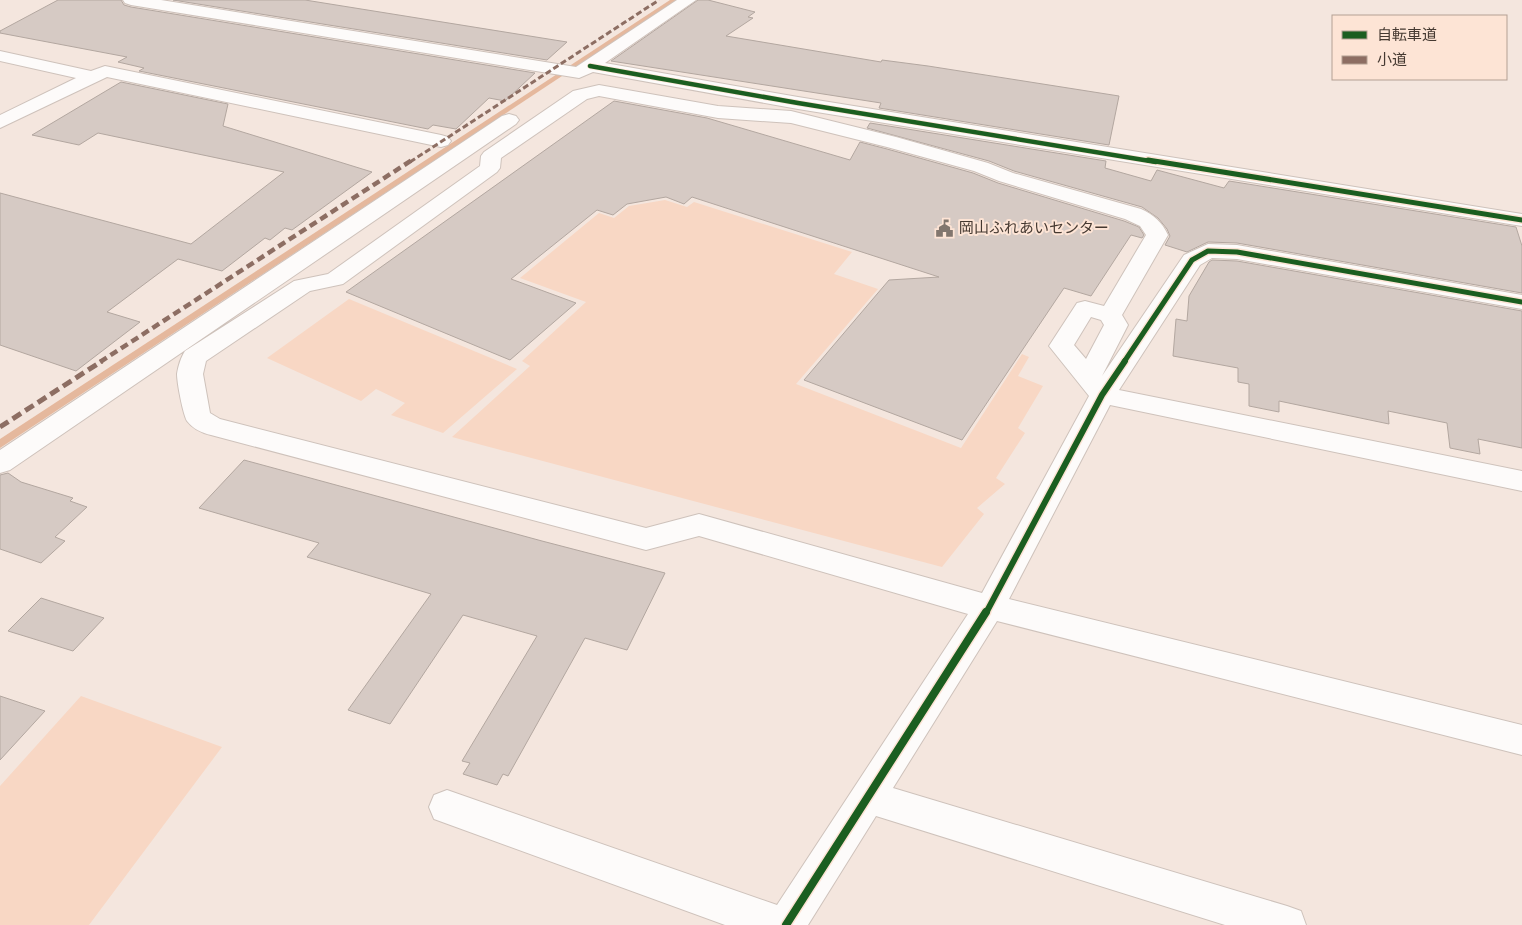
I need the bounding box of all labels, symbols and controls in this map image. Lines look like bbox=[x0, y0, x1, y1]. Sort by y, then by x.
legend bbox=[1332, 15, 1507, 80]
text: 自転車道 bbox=[1377, 25, 1437, 45]
text: 小道 bbox=[1377, 50, 1407, 70]
public building icon: 岡山ふれあいセンター bbox=[935, 218, 955, 238]
place label: 岡山ふれあいセンター bbox=[959, 218, 1109, 238]

